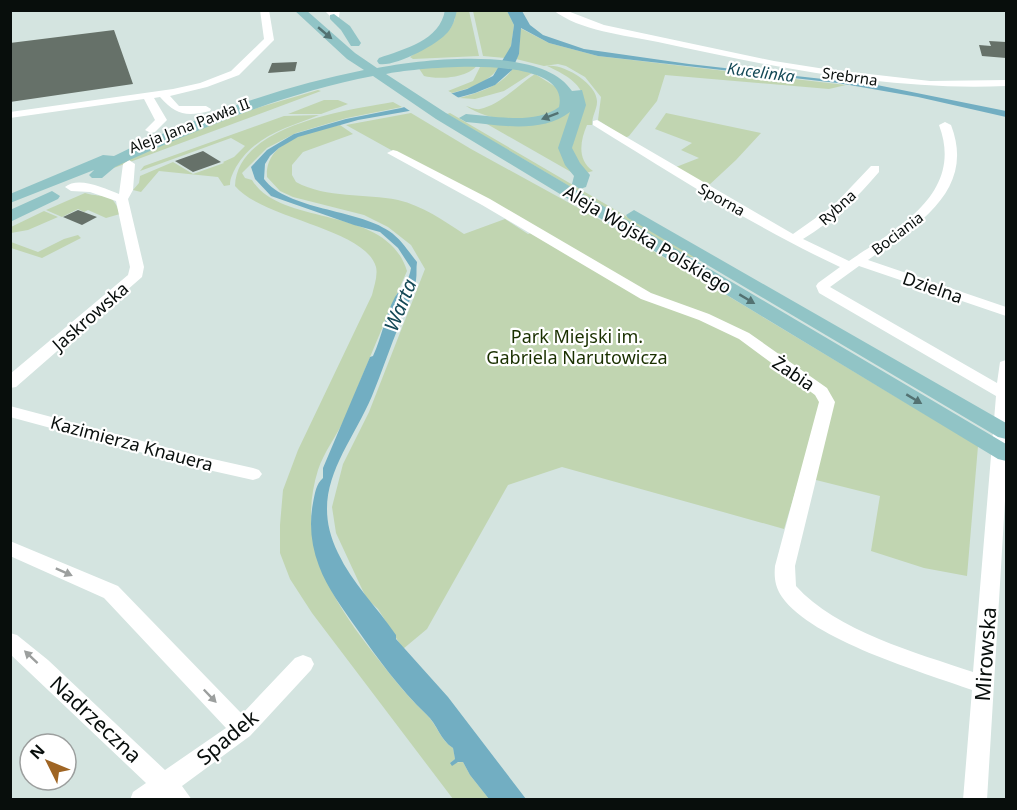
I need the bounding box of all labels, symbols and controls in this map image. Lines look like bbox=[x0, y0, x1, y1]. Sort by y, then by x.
one-way arrow bbox=[317, 27, 333, 40]
water label: Kucelinka bbox=[726, 57, 796, 87]
street label: Srebrna bbox=[821, 62, 879, 90]
street label: Aleja Jana Pawła II bbox=[126, 93, 252, 157]
one-way arrow bbox=[541, 112, 559, 121]
street label: Sporna bbox=[695, 178, 749, 220]
street label: Aleja Wojska Polskiego bbox=[560, 179, 736, 299]
street label: Rybna bbox=[814, 185, 860, 229]
street label: Bociania bbox=[867, 207, 927, 259]
street label: Dzielna bbox=[900, 266, 966, 308]
water label: Warta bbox=[377, 275, 423, 335]
street label: Jaskrowska bbox=[45, 276, 133, 357]
one-way arrow bbox=[739, 293, 755, 304]
park label: Park Miejski im. Gabriela Narutowicza bbox=[486, 324, 668, 369]
street label: Żabia bbox=[768, 350, 820, 396]
one-way arrow bbox=[906, 393, 922, 404]
street label: Kazimierza Knauera bbox=[48, 410, 216, 476]
one-way arrow bbox=[55, 567, 73, 577]
street label: Mirowska bbox=[968, 606, 1002, 702]
one-way arrow bbox=[23, 650, 38, 664]
street label: Nadrzeczna bbox=[44, 669, 148, 769]
one-way arrow bbox=[203, 689, 217, 704]
street label: Spadek bbox=[190, 703, 264, 771]
north arrow bbox=[18, 732, 78, 792]
text: N bbox=[25, 740, 50, 764]

